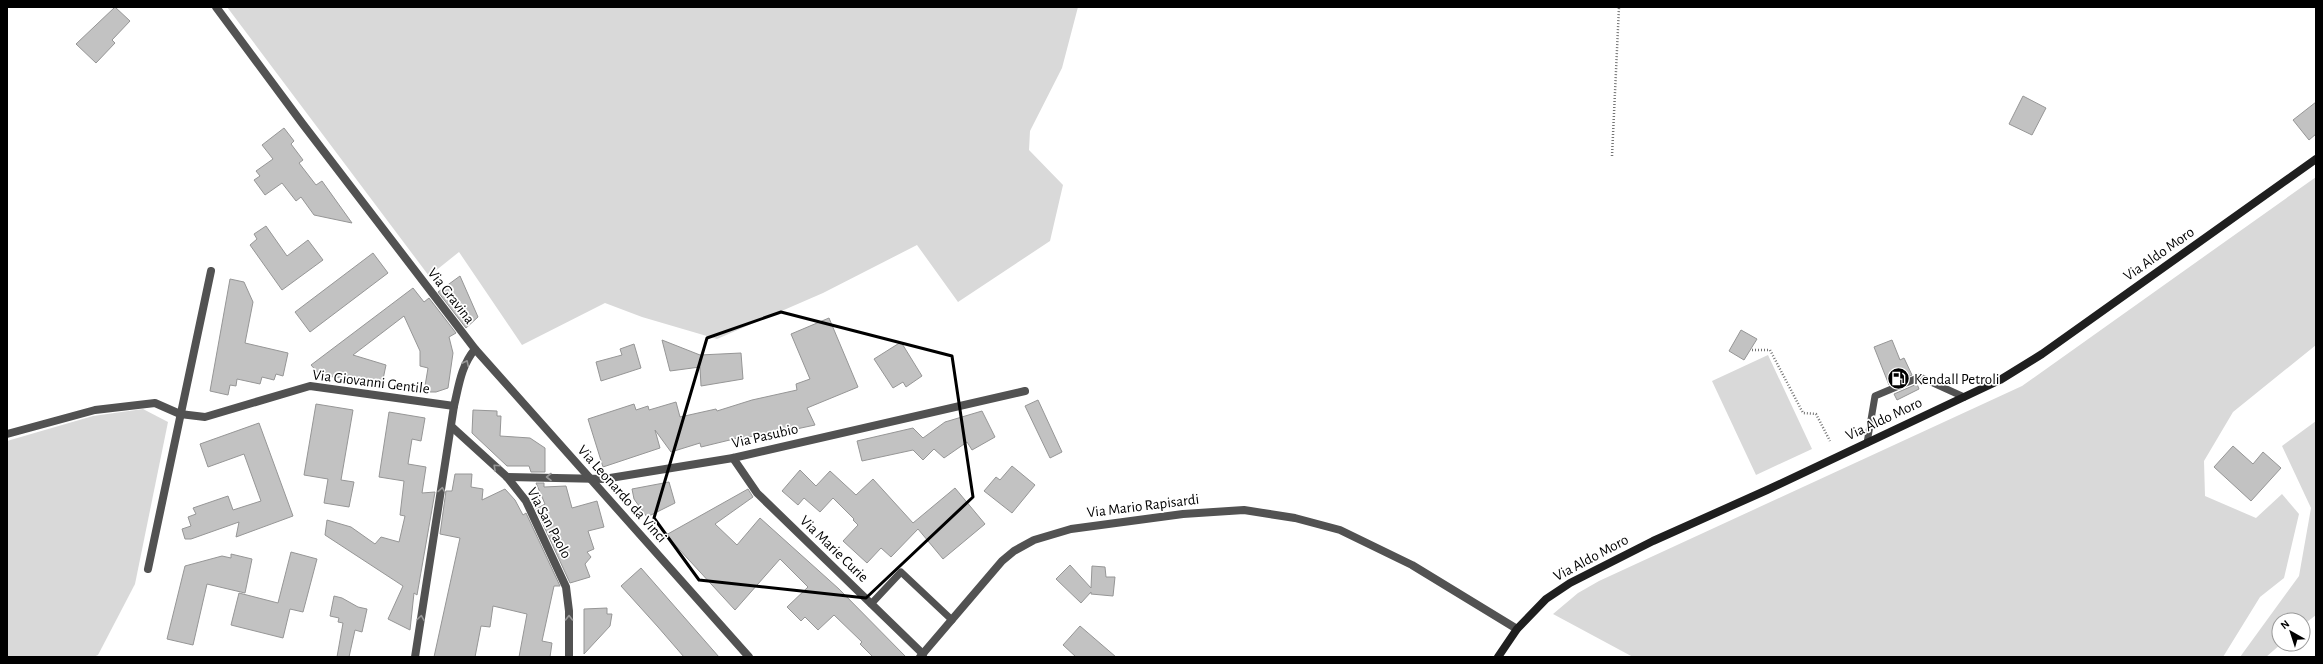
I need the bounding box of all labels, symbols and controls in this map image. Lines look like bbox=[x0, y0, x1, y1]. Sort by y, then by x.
street label: Via Aldo Moro bbox=[2121, 224, 2197, 284]
street label: Via Gravina bbox=[425, 265, 477, 327]
one-way arrow bbox=[461, 360, 469, 367]
fuel station icon: Kendall Petroli bbox=[1885, 366, 1911, 392]
street label: Via Giovanni Gentile bbox=[312, 367, 431, 397]
place label: Kendall Petroli bbox=[1914, 372, 2000, 387]
street label: Via Aldo Moro bbox=[1843, 395, 1925, 443]
street label: Via Pasubio bbox=[730, 421, 800, 451]
street label: Via Leonardo da Vinci bbox=[575, 443, 669, 545]
one-way arrow bbox=[493, 465, 500, 472]
one-way arrow bbox=[546, 473, 552, 481]
street label: Via San Paolo bbox=[524, 485, 574, 561]
one-way arrow bbox=[437, 487, 446, 493]
street label: Via Mario Rapisardi bbox=[1086, 492, 1200, 520]
street label: Via Marie Curie bbox=[797, 513, 871, 585]
street label: Via Aldo Moro bbox=[1551, 532, 1631, 584]
north arrow bbox=[2271, 612, 2311, 652]
one-way arrow bbox=[416, 615, 425, 622]
one-way arrow bbox=[565, 615, 573, 621]
text: N bbox=[2279, 618, 2291, 631]

